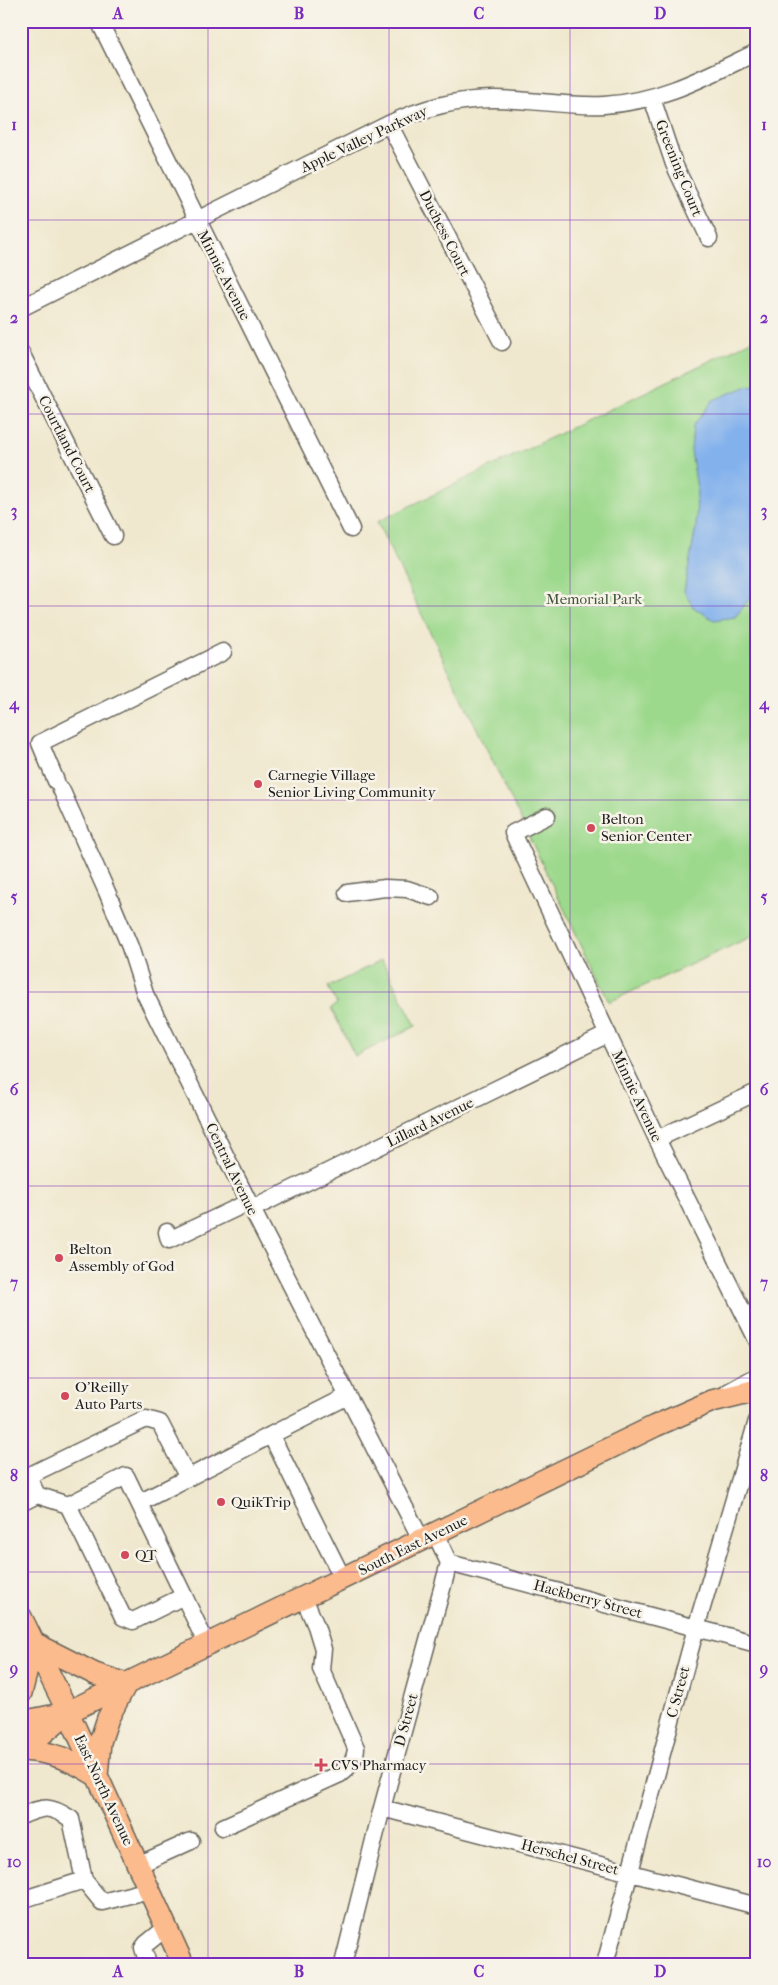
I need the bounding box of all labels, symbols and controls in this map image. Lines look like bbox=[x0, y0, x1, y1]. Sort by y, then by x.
text: A bbox=[112, 4, 124, 23]
text: B bbox=[294, 4, 304, 23]
text: C bbox=[474, 4, 485, 23]
text: D bbox=[654, 4, 666, 23]
street label: Apple Valley Parkway bbox=[297, 101, 431, 177]
text: 1 bbox=[11, 115, 17, 134]
text: 1 bbox=[761, 115, 767, 134]
street label: Greening Court bbox=[651, 117, 707, 220]
street label: Duchess Court bbox=[416, 187, 475, 280]
street label: Minnie Avenue bbox=[194, 227, 255, 324]
text: 2 bbox=[10, 308, 18, 327]
text: 2 bbox=[760, 308, 768, 327]
street label: Courtland Court bbox=[35, 392, 100, 496]
text: 3 bbox=[11, 501, 17, 521]
text: 3 bbox=[761, 501, 767, 521]
park label: Memorial Park bbox=[546, 590, 642, 608]
text: 4 bbox=[8, 694, 20, 714]
text: 4 bbox=[758, 694, 770, 714]
place label: Carnegie Village Senior Living Community bbox=[268, 766, 437, 801]
marker: Carnegie Village Senior Living Community bbox=[252, 778, 264, 790]
place label: Belton Senior Center bbox=[601, 810, 692, 845]
marker: Belton Senior Center bbox=[585, 822, 597, 834]
text: 5 bbox=[11, 887, 18, 906]
text: 5 bbox=[761, 887, 768, 906]
street label: Minnie Avenue bbox=[608, 1047, 666, 1145]
text: 6 bbox=[10, 1080, 19, 1099]
text: 6 bbox=[760, 1080, 769, 1099]
street label: Lillard Avenue bbox=[384, 1093, 477, 1151]
street label: Central Avenue bbox=[202, 1120, 262, 1219]
place label: Belton Assembly of God bbox=[68, 1240, 175, 1275]
marker: Belton Assembly of God bbox=[53, 1252, 65, 1264]
text: 7 bbox=[9, 1273, 18, 1292]
text: 7 bbox=[759, 1273, 768, 1292]
place label: O'Reilly Auto Parts bbox=[74, 1378, 143, 1413]
marker: O'Reilly Auto Parts bbox=[59, 1390, 71, 1402]
text: 8 bbox=[10, 1466, 18, 1485]
text: 8 bbox=[760, 1466, 768, 1485]
place label: QuikTrip bbox=[231, 1493, 291, 1511]
marker: QuikTrip bbox=[215, 1496, 227, 1508]
street label: South East Avenue bbox=[355, 1511, 471, 1579]
place label: QT bbox=[135, 1546, 158, 1564]
marker: QT bbox=[119, 1549, 131, 1561]
street label: Hackberry Street bbox=[532, 1576, 645, 1622]
text: 9 bbox=[9, 1659, 18, 1679]
text: 9 bbox=[759, 1659, 768, 1679]
street label: C Street bbox=[662, 1663, 694, 1720]
street label: D Street bbox=[390, 1691, 422, 1749]
street label: East North Avenue bbox=[70, 1732, 138, 1849]
place label: CVS Pharmacy bbox=[331, 1756, 428, 1774]
marker: CVS Pharmacy bbox=[315, 1759, 327, 1771]
street label: Herschel Street bbox=[519, 1835, 621, 1879]
text: 10 bbox=[7, 1852, 21, 1871]
text: 10 bbox=[757, 1852, 771, 1871]
text: A bbox=[112, 1962, 124, 1981]
text: B bbox=[294, 1962, 304, 1981]
text: C bbox=[474, 1962, 485, 1981]
text: D bbox=[654, 1962, 666, 1981]

